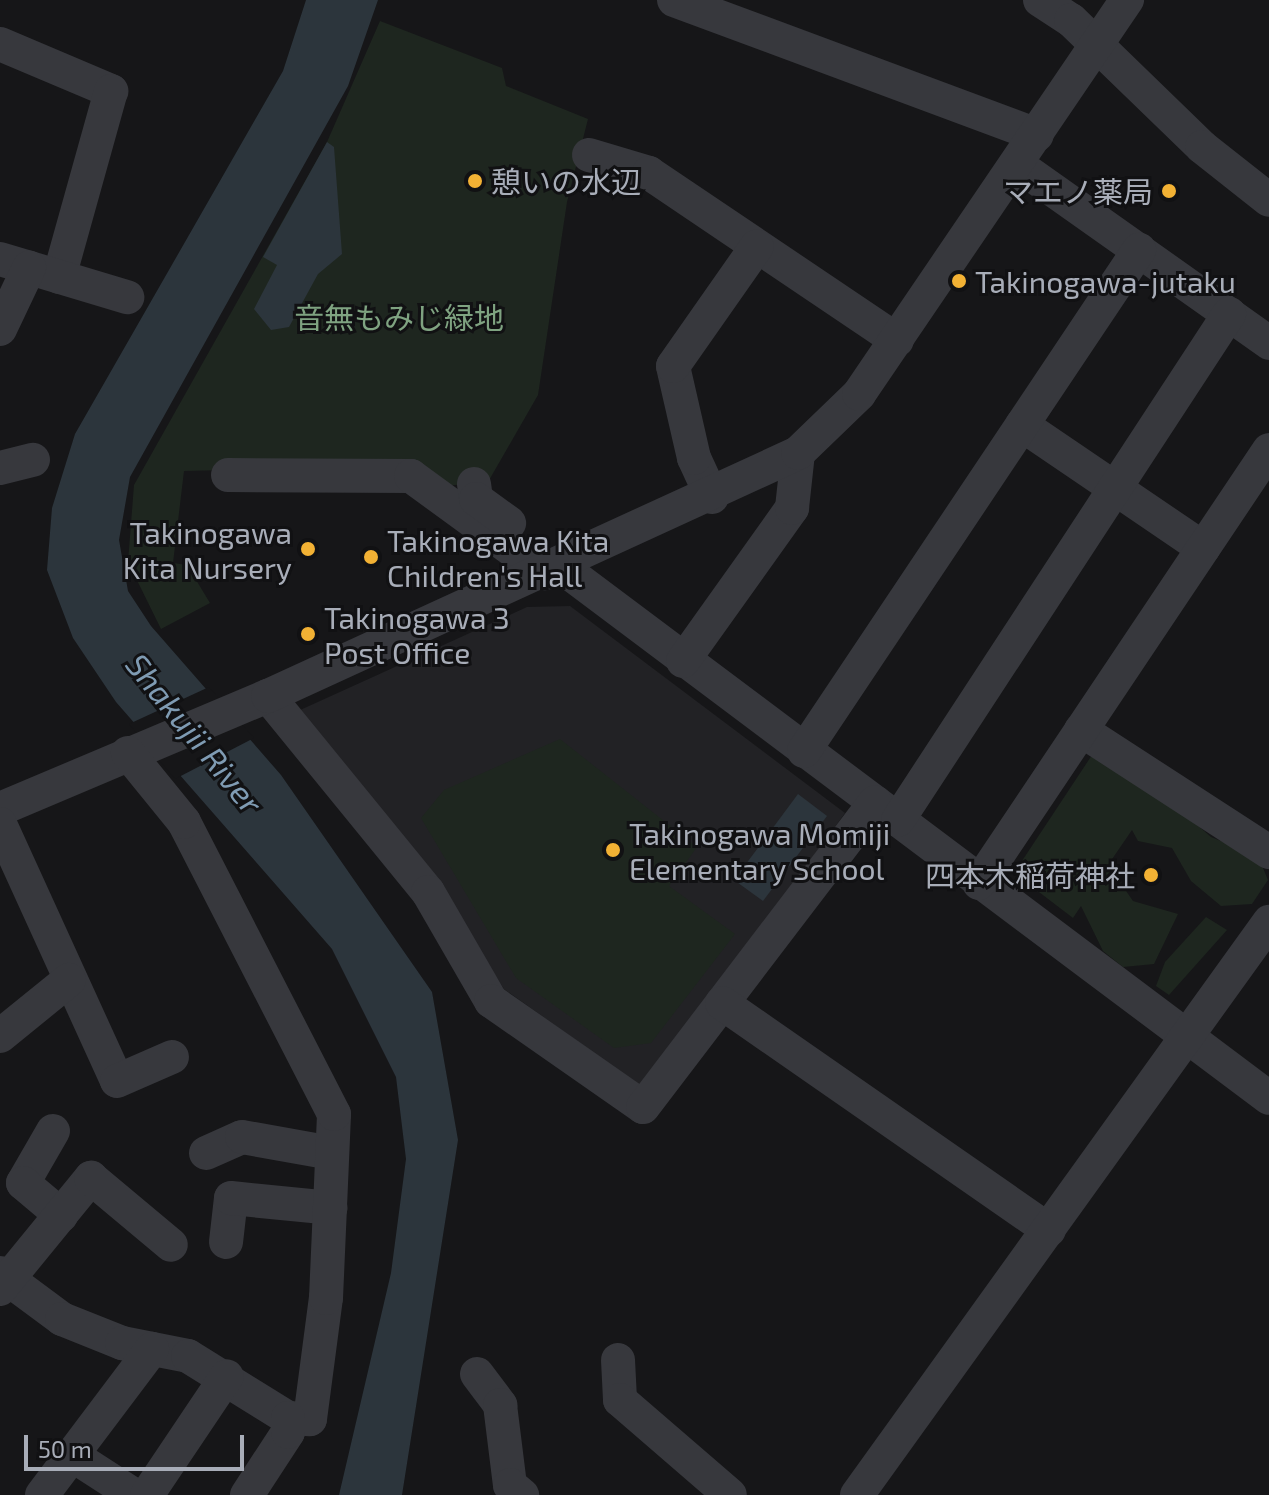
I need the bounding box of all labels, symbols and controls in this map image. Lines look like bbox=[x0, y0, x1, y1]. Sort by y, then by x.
place label: 憩いの水辺 bbox=[491, 163, 641, 199]
marker: 憩いの水辺 bbox=[466, 172, 484, 190]
place label: マエノ薬局 bbox=[1003, 173, 1153, 209]
marker: マエノ薬局 bbox=[1160, 182, 1178, 200]
place label: Takinogawa-jutaku bbox=[975, 263, 1236, 299]
marker: Takinogawa-jutaku bbox=[950, 272, 968, 290]
park label: 音無もみじ緑地 bbox=[294, 299, 504, 335]
place label: Takinogawa Kita Nursery bbox=[123, 514, 292, 584]
place label: Takinogawa Kita Children's Hall bbox=[387, 522, 609, 592]
marker: Takinogawa Kita Nursery bbox=[299, 540, 317, 558]
marker: Takinogawa Kita Children's Hall bbox=[362, 548, 380, 566]
place label: Takinogawa 3 Post Office bbox=[324, 599, 510, 670]
marker: Takinogawa 3 Post Office bbox=[299, 625, 317, 643]
water label: Shakujii River bbox=[119, 645, 271, 821]
place label: Takinogawa Momiji Elementary School bbox=[629, 815, 890, 886]
marker: Takinogawa Momiji Elementary School bbox=[604, 841, 622, 859]
place label: 四本木稲荷神社 bbox=[925, 857, 1135, 893]
marker: 四本木稲荷神社 bbox=[1142, 866, 1160, 884]
scale bar bbox=[28, 1419, 248, 1469]
text: 50 m bbox=[38, 1434, 92, 1463]

